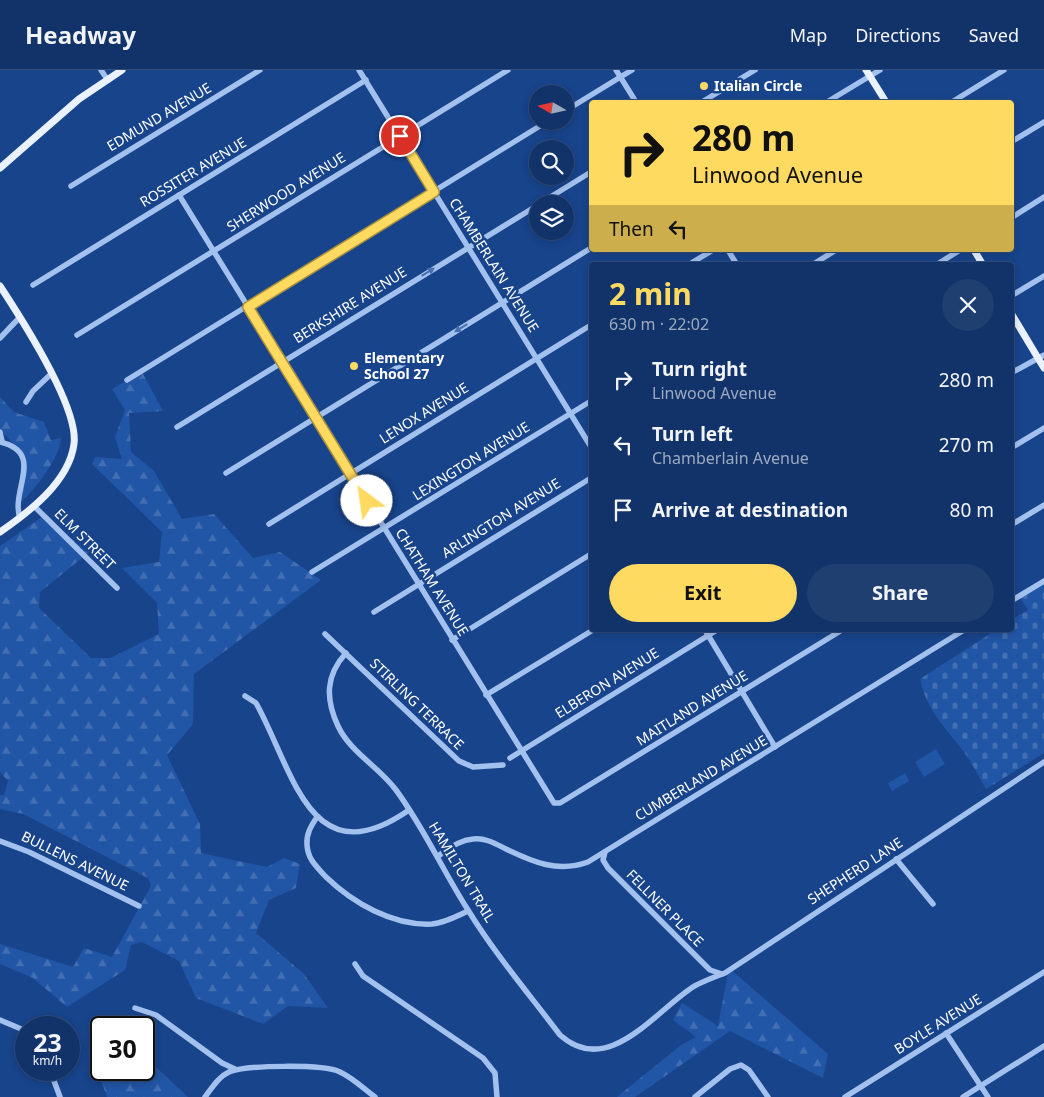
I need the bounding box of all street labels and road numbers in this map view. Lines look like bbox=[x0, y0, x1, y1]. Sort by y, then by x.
street label: EDMUND AVENUE bbox=[103, 78, 214, 155]
street label: ROSSITER AVENUE bbox=[136, 132, 249, 211]
street label: SHERWOOD AVENUE bbox=[223, 147, 349, 236]
street label: CHAMBERLAIN AVENUE bbox=[445, 194, 544, 335]
street label: BERKSHIRE AVENUE bbox=[289, 262, 410, 347]
street label: LENOX AVENUE bbox=[376, 378, 472, 448]
street label: LEXINGTON AVENUE bbox=[409, 417, 533, 504]
street label: ARLINGTON AVENUE bbox=[438, 473, 564, 562]
street label: ELM STREET bbox=[51, 504, 120, 573]
street label: CHATHAM AVENUE bbox=[392, 524, 473, 639]
street label: ELBERON AVENUE bbox=[551, 643, 662, 722]
street label: STIRLING TERRACE bbox=[366, 654, 468, 753]
street label: MAITLAND AVENUE bbox=[632, 666, 751, 750]
street label: CUMBERLAND AVENUE bbox=[631, 730, 771, 825]
street label: HAMILTON TRAIL bbox=[425, 818, 500, 926]
street label: BULLENS AVENUE bbox=[18, 826, 132, 895]
street label: SHEPHERD LANE bbox=[804, 833, 906, 908]
street label: FELLNER PLACE bbox=[623, 865, 708, 950]
street label: BOYLE AVENUE bbox=[890, 989, 985, 1058]

